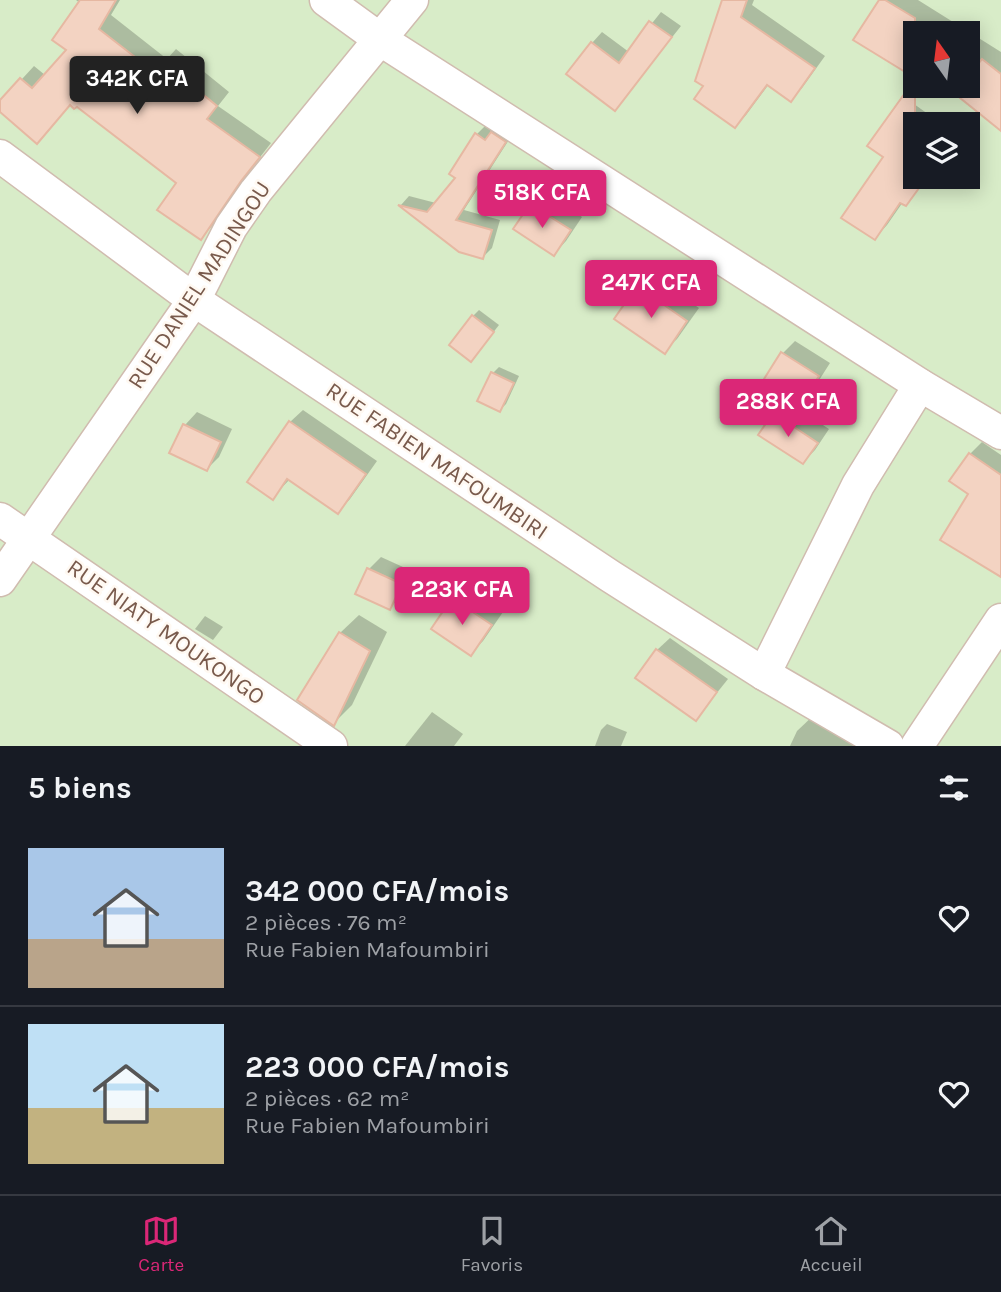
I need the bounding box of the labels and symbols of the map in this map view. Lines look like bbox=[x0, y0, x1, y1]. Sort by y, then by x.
north arrow bbox=[903, 21, 980, 98]
pin: 342K CFA bbox=[65, 57, 209, 116]
pin: 518K CFA bbox=[470, 170, 614, 230]
street label: RUE DANIEL MADINGOU bbox=[122, 176, 276, 394]
pin: 247K CFA bbox=[579, 260, 723, 320]
street label: RUE FABIEN MAFOUMBIRI bbox=[321, 377, 553, 545]
pin: 288K CFA bbox=[716, 380, 860, 439]
street label: RUE NIATY MOUKONGO bbox=[62, 554, 270, 710]
pin: 223K CFA bbox=[390, 568, 534, 627]

